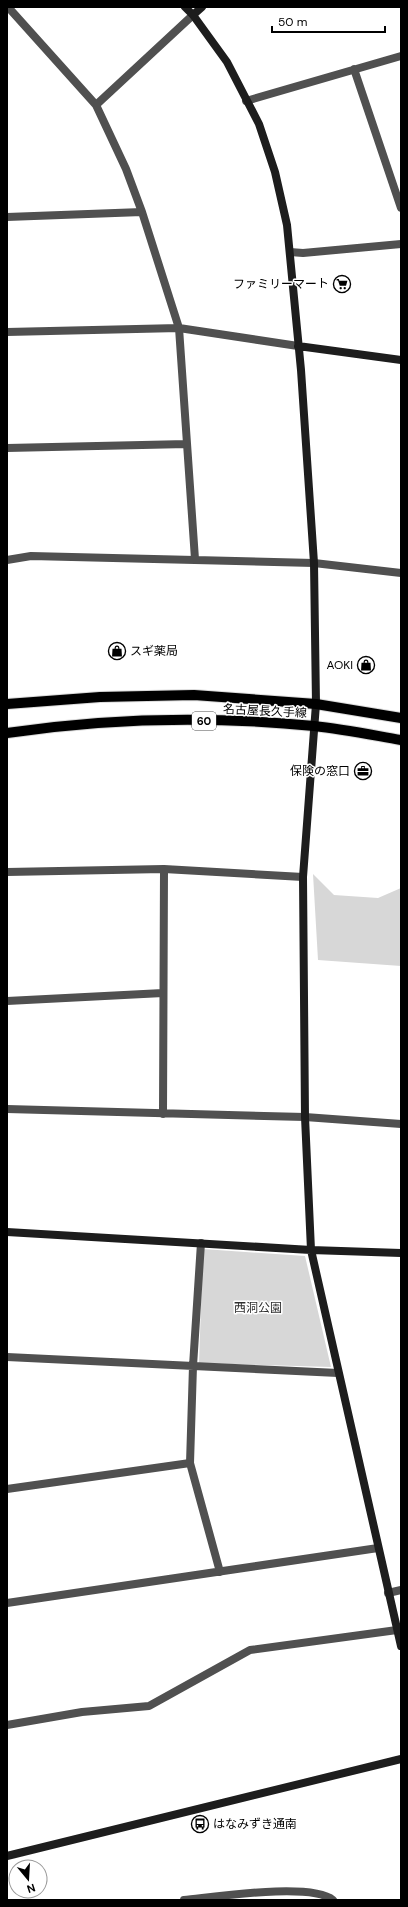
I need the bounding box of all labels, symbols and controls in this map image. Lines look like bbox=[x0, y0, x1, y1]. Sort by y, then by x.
scale bar bbox=[272, 8, 385, 34]
text: 50 m bbox=[278, 14, 307, 30]
supermarket icon: ファミリーマート bbox=[332, 274, 352, 294]
place label: ファミリーマート bbox=[233, 276, 329, 292]
shop icon: スギ薬局 bbox=[107, 641, 127, 661]
place label: スギ薬局 bbox=[130, 643, 178, 659]
shop icon: AOKI bbox=[356, 655, 376, 675]
place label: AOKI bbox=[326, 657, 353, 673]
street label: 名古屋長久手線 bbox=[223, 701, 307, 721]
road number: 60 bbox=[192, 712, 216, 730]
office icon: 保険の窓口 bbox=[353, 761, 373, 781]
place label: 保険の窓口 bbox=[290, 763, 350, 779]
park label: 西洞公園 bbox=[234, 1300, 282, 1316]
bus stop icon: はなみずき通南 bbox=[190, 1814, 210, 1834]
place label: はなみずき通南 bbox=[213, 1816, 297, 1832]
north arrow bbox=[8, 1859, 48, 1899]
text: N bbox=[25, 1881, 37, 1896]

